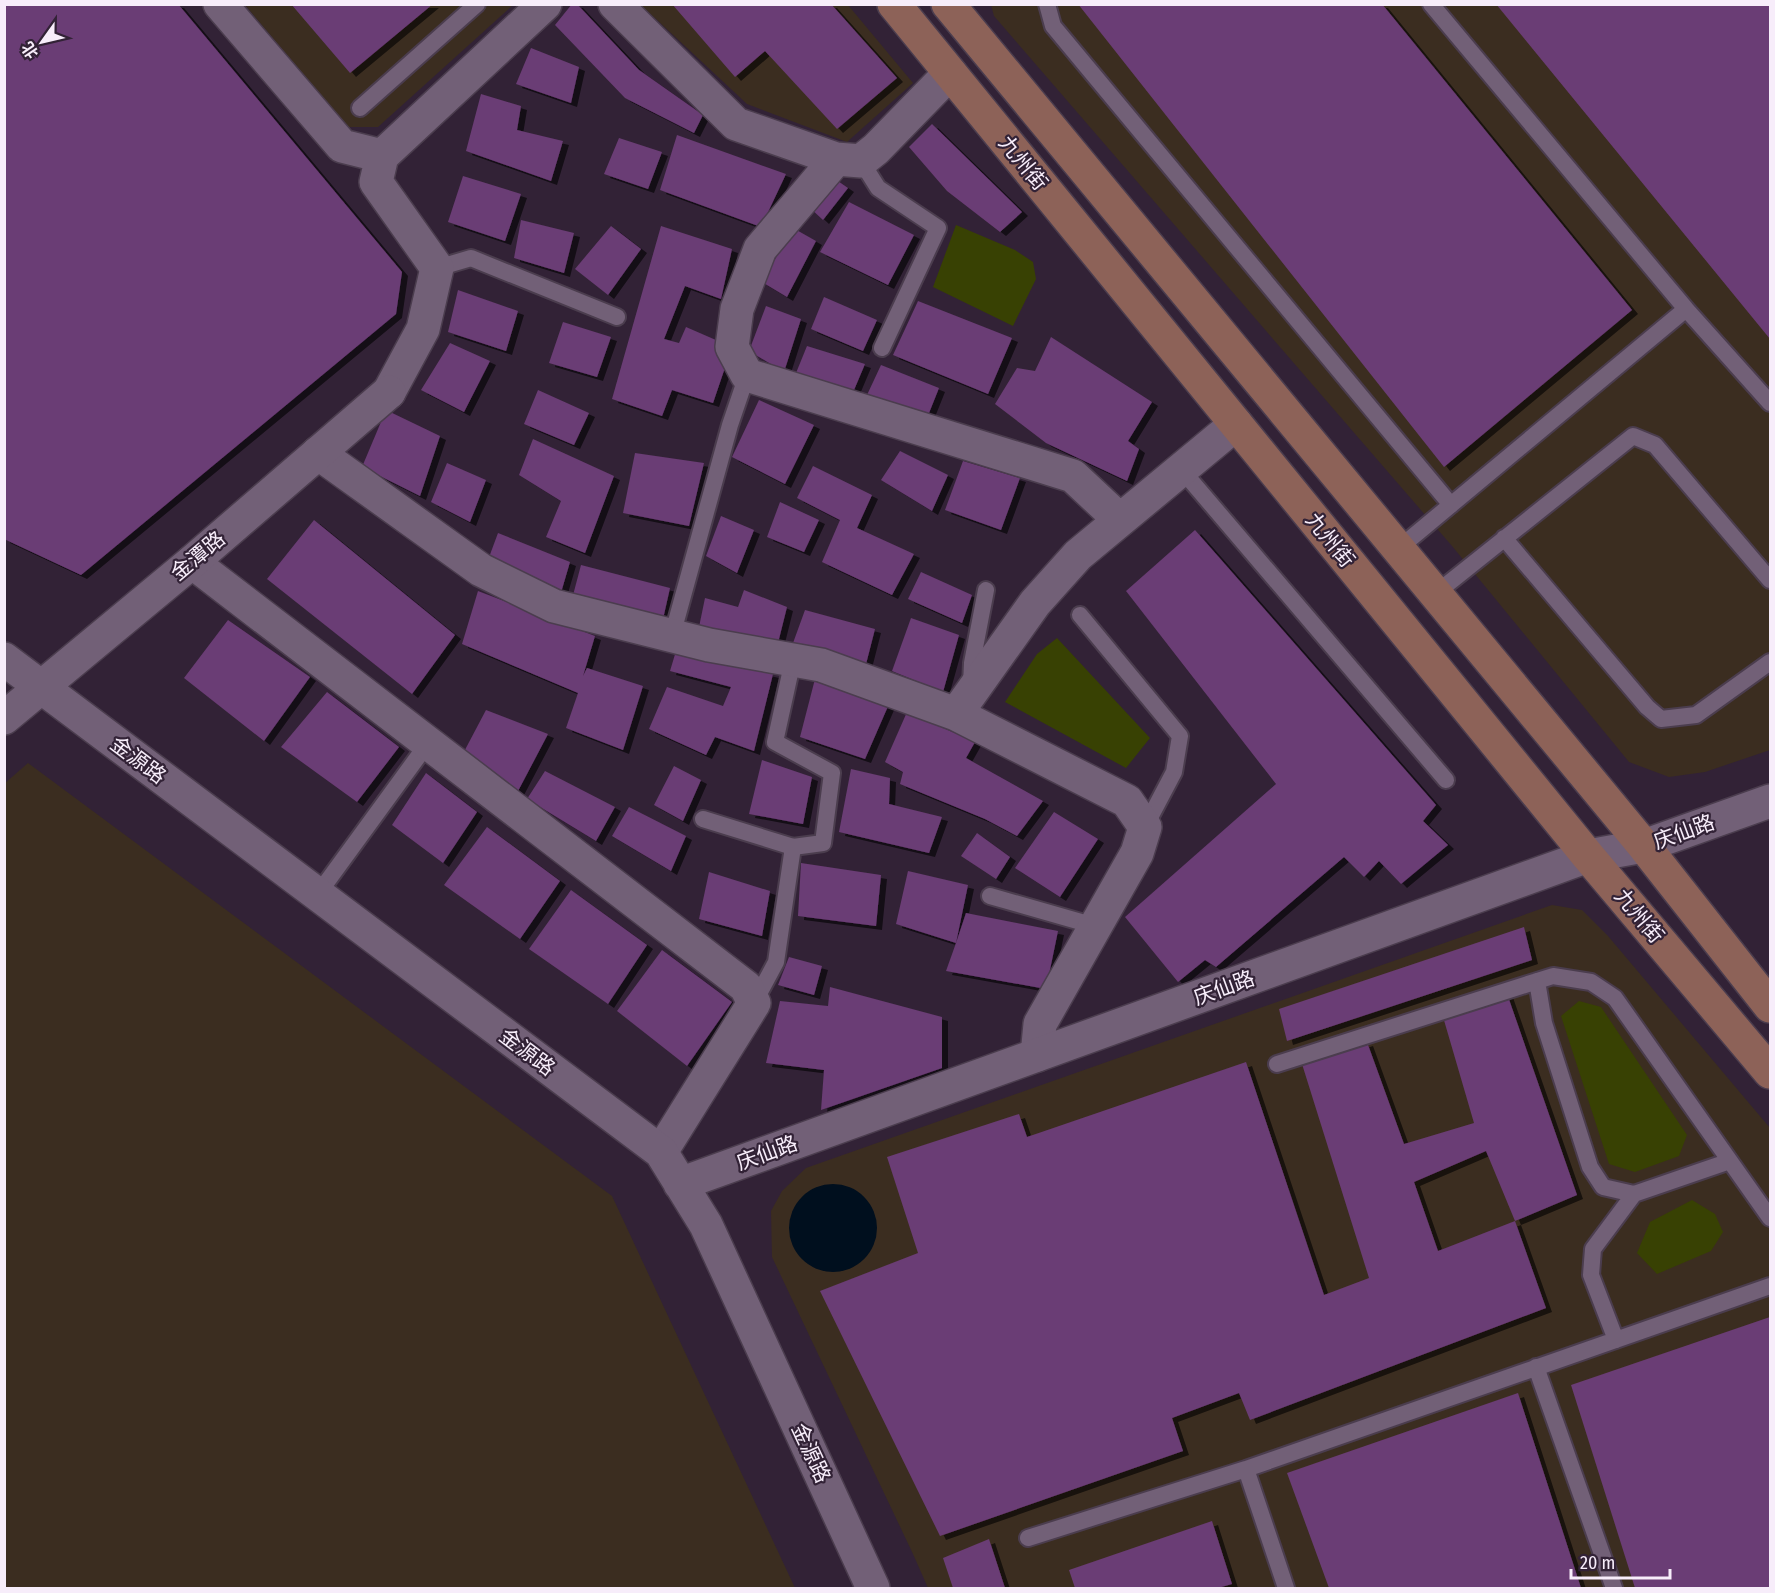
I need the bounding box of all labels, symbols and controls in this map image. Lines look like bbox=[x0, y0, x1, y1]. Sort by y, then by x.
north arrow bbox=[12, 12, 72, 72]
text: 北 bbox=[18, 38, 42, 62]
street label: 九州街 bbox=[993, 130, 1053, 196]
street label: 九州街 bbox=[1300, 507, 1360, 573]
street label: 金潭路 bbox=[166, 526, 230, 586]
street label: 金源路 bbox=[105, 731, 171, 789]
street label: 庆仙路 bbox=[1650, 809, 1718, 855]
street label: 九州街 bbox=[1609, 884, 1669, 948]
street label: 庆仙路 bbox=[1190, 965, 1258, 1011]
street label: 金源路 bbox=[494, 1023, 560, 1081]
street label: 庆仙路 bbox=[733, 1130, 801, 1176]
street label: 金源路 bbox=[786, 1419, 836, 1487]
scale bar bbox=[1571, 1542, 1670, 1580]
text: 20 m bbox=[1580, 1552, 1615, 1574]

